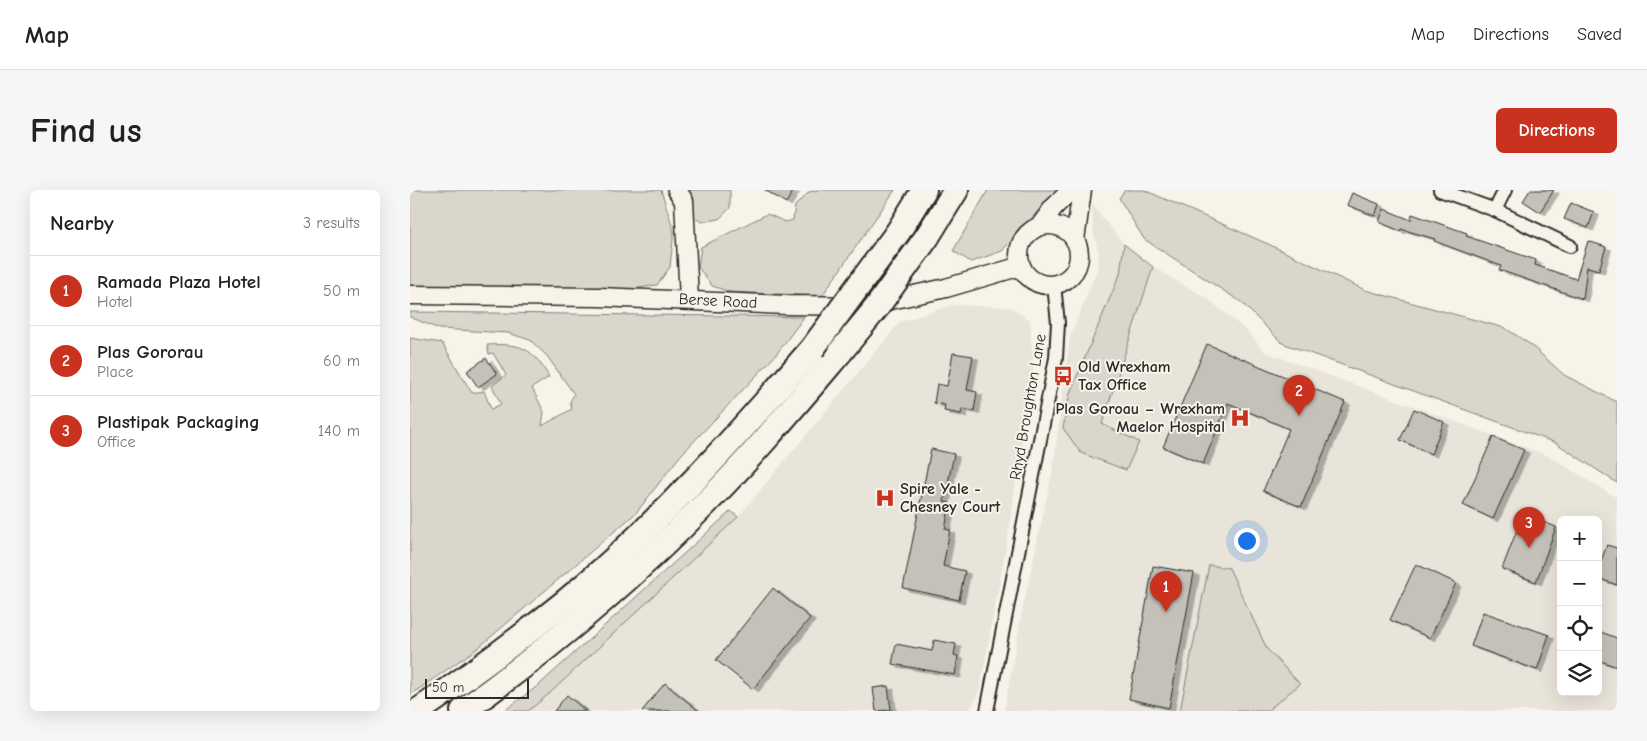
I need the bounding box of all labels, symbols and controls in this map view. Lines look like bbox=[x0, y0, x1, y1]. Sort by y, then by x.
text: Map bbox=[25, 21, 69, 49]
text: Map bbox=[1411, 24, 1445, 45]
text: Directions bbox=[1473, 24, 1549, 45]
text: Saved bbox=[1577, 24, 1622, 45]
button: Directions bbox=[1496, 108, 1617, 153]
text: Find us bbox=[30, 110, 142, 151]
text: Nearby bbox=[50, 211, 114, 235]
text: 3 results bbox=[303, 214, 360, 232]
text: Ramada Plaza Hotel bbox=[97, 271, 261, 293]
text: 1 bbox=[63, 282, 69, 300]
text: 50 m bbox=[323, 282, 360, 300]
street label: Berse Road bbox=[678, 290, 758, 312]
text: Hotel bbox=[97, 293, 133, 311]
street label: Rhyd Broughton Lane bbox=[1006, 332, 1050, 482]
text: Plas Gororau bbox=[97, 341, 204, 363]
text: 2 bbox=[62, 352, 70, 370]
text: 60 m bbox=[323, 352, 360, 370]
place label: Old Wrexham Tax Office bbox=[1078, 358, 1171, 394]
text: Place bbox=[97, 363, 133, 381]
bus stop icon: Old Wrexham Tax Office bbox=[1052, 365, 1074, 387]
pin: 2 bbox=[1283, 375, 1315, 416]
place label: Plas Goroau – Wrexham Maelor Hospital bbox=[1055, 400, 1225, 436]
hospital icon: Plas Goroau – Wrexham Maelor Hospital bbox=[1229, 407, 1251, 429]
text: Plastipak Packaging bbox=[97, 411, 260, 433]
text: 3 bbox=[62, 422, 70, 440]
text: 140 m bbox=[318, 422, 360, 440]
text: Office bbox=[97, 433, 136, 451]
place label: Spire Yale - Chesney Court bbox=[900, 480, 1001, 516]
hospital icon: Spire Yale - Chesney Court bbox=[874, 487, 896, 509]
pin: 3 bbox=[1513, 507, 1545, 548]
map controls bbox=[1557, 516, 1602, 696]
button: + bbox=[1557, 516, 1602, 561]
your location bbox=[1234, 528, 1260, 554]
button: − bbox=[1557, 561, 1602, 606]
pin: 1 bbox=[1150, 571, 1182, 612]
button: locate bbox=[1557, 606, 1602, 651]
button: layers bbox=[1557, 651, 1602, 696]
scale bar bbox=[425, 676, 529, 699]
text: 50 m bbox=[432, 679, 464, 696]

